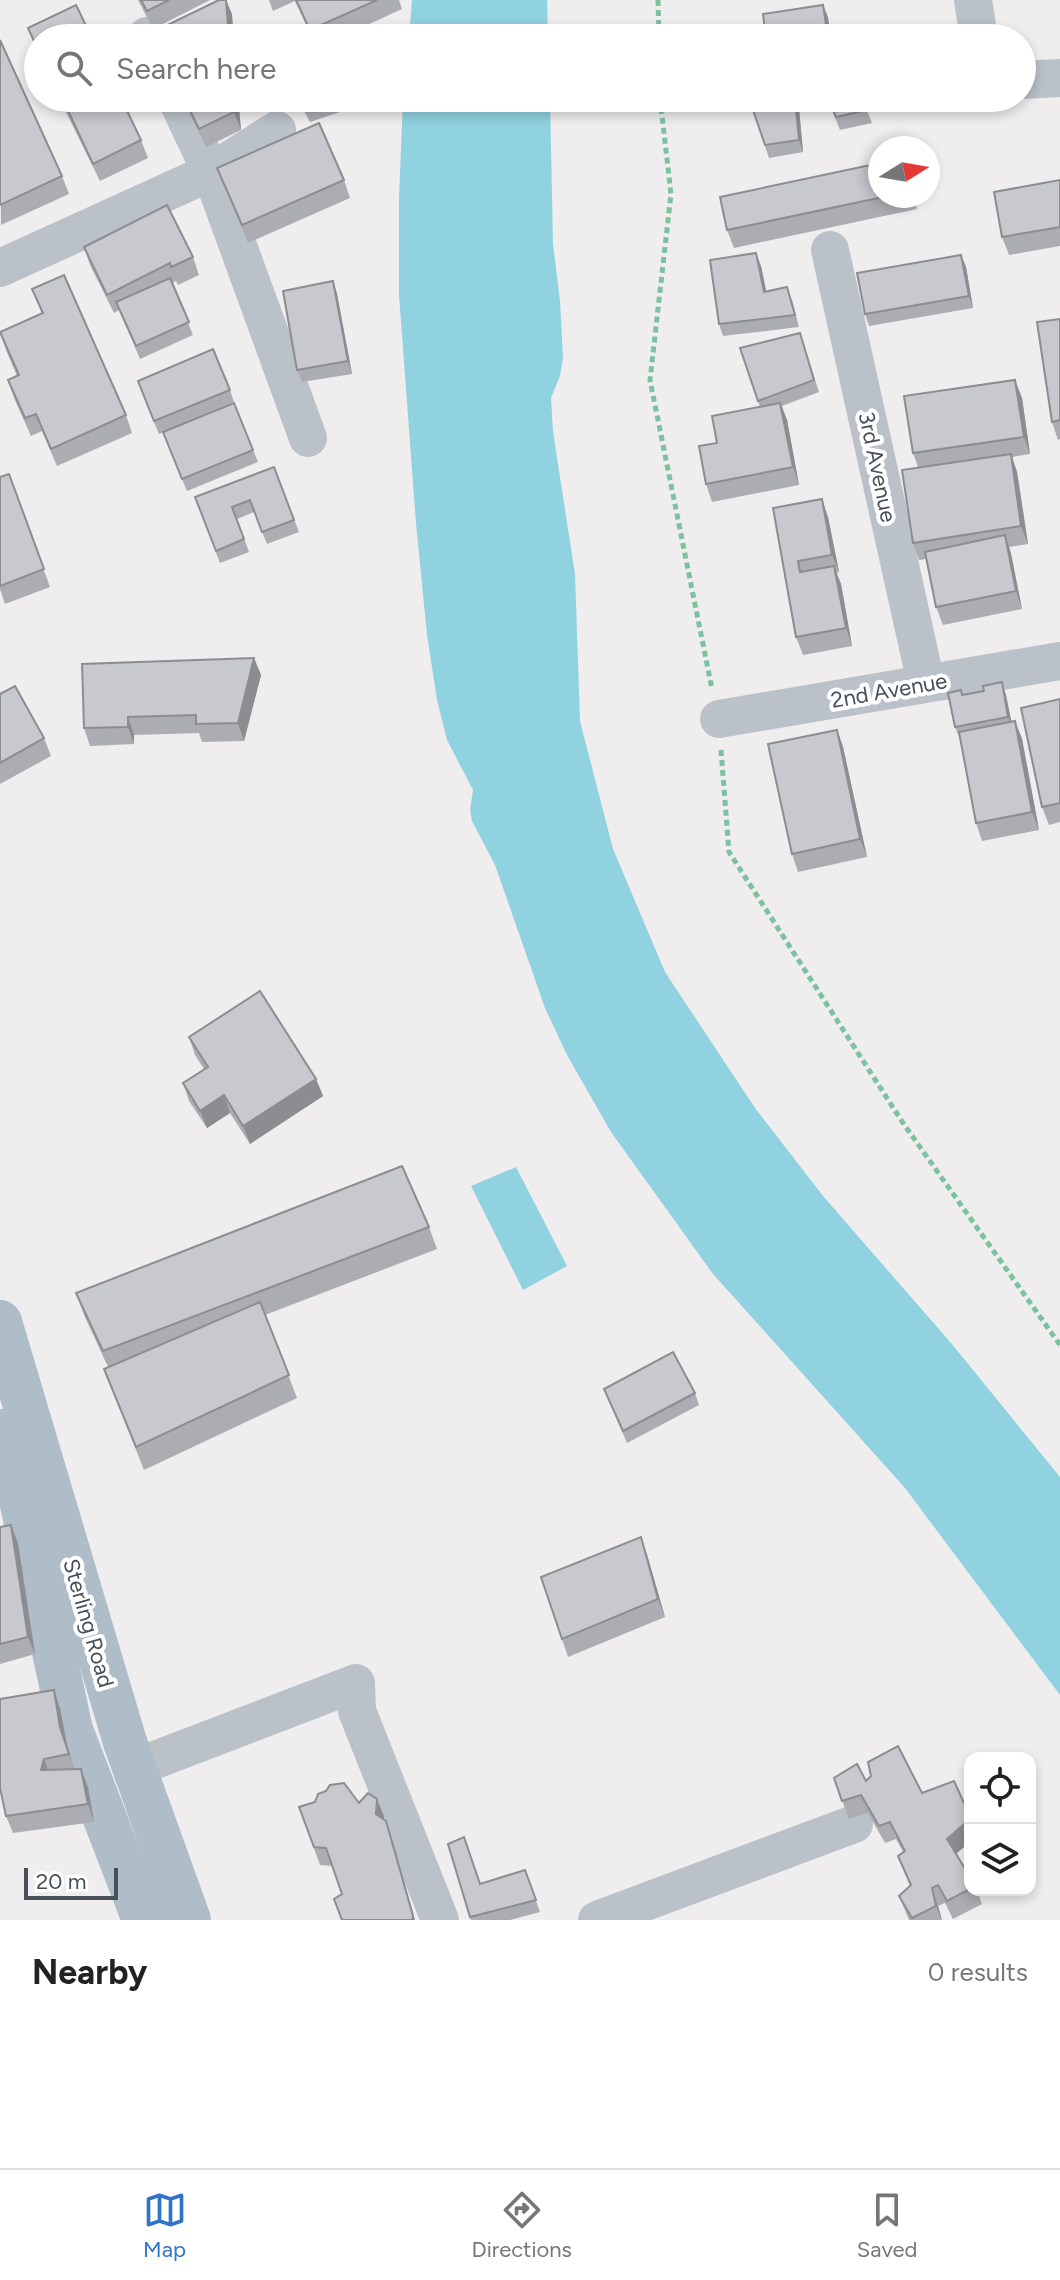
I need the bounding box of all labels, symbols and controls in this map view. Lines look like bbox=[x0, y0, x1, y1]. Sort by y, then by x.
search box bbox=[24, 24, 1036, 112]
icon: search bbox=[52, 46, 96, 90]
text: Search here bbox=[116, 50, 276, 87]
north arrow bbox=[868, 136, 940, 208]
street label: 3rd Avenue bbox=[853, 409, 902, 525]
street label: 2nd Avenue bbox=[829, 667, 949, 714]
street label: Sterling Road bbox=[57, 1556, 120, 1691]
map controls bbox=[964, 1752, 1036, 1896]
button: locate bbox=[964, 1752, 1036, 1824]
button: layers bbox=[964, 1824, 1036, 1896]
scale bar bbox=[24, 1864, 118, 1900]
text: 20 m bbox=[36, 1868, 87, 1895]
text: Nearby bbox=[32, 1952, 147, 1993]
text: 0 results bbox=[928, 1956, 1028, 1988]
tab: Map bbox=[143, 2188, 187, 2263]
tab: Directions bbox=[472, 2188, 572, 2263]
tab: Saved bbox=[857, 2188, 917, 2263]

